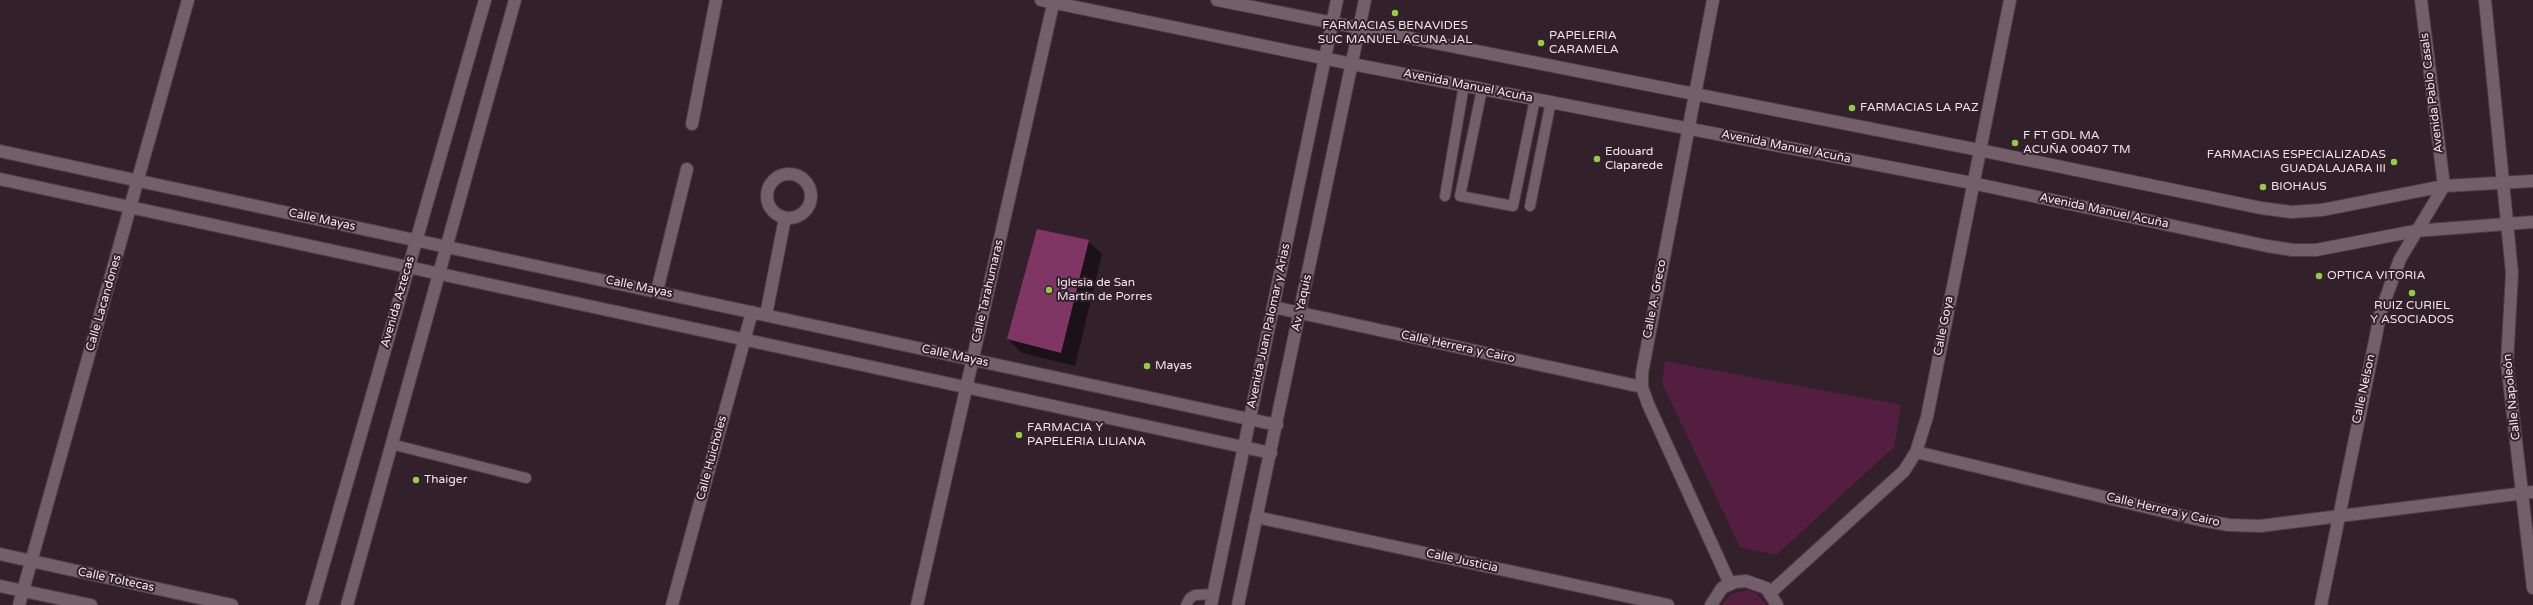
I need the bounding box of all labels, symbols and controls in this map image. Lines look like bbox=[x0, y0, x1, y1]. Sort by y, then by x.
marker: FARMACIAS BENAVIDES SUC MANUEL ACUNA JAL bbox=[1390, 8, 1400, 18]
place label: FARMACIAS BENAVIDES SUC MANUEL ACUNA JAL bbox=[1318, 19, 1472, 47]
place label: PAPELERIA CARAMELA bbox=[1549, 29, 1619, 57]
street label: Avenida Pablo Casals bbox=[2417, 32, 2447, 154]
marker: PAPELERIA CARAMELA bbox=[1536, 38, 1546, 48]
street label: Avenida Manuel Acuña bbox=[1402, 66, 1534, 106]
place label: FARMACIAS LA PAZ bbox=[1860, 101, 1979, 115]
marker: FARMACIAS LA PAZ bbox=[1847, 103, 1857, 113]
street label: Avenida Manuel Acuña bbox=[1720, 127, 1852, 167]
place label: F FT GDL MA ACUÑA 00407 TM bbox=[2023, 129, 2131, 157]
marker: F FT GDL MA ACUÑA 00407 TM bbox=[2010, 138, 2020, 148]
place label: Edouard Claparede bbox=[1605, 145, 1663, 173]
place label: FARMACIAS ESPECIALIZADAS GUADALAJARA III bbox=[2207, 148, 2386, 176]
marker: Edouard Claparede bbox=[1592, 154, 1602, 164]
marker: FARMACIAS ESPECIALIZADAS GUADALAJARA III bbox=[2389, 157, 2399, 167]
place label: BIOHAUS bbox=[2271, 180, 2327, 194]
marker: BIOHAUS bbox=[2258, 182, 2268, 192]
street label: Avenida Manuel Acuña bbox=[2038, 190, 2170, 232]
street label: Calle Mayas bbox=[287, 206, 357, 234]
street label: Calle Tarahumaras bbox=[969, 238, 1007, 344]
street label: Avenida Juan Palomar y Arias bbox=[1244, 242, 1294, 410]
street label: Calle Lacandones bbox=[83, 253, 125, 353]
street label: Avenida Aztecas bbox=[378, 255, 418, 349]
street label: Calle A. Greco bbox=[1640, 258, 1670, 340]
place label: OPTICA VITORIA bbox=[2327, 269, 2425, 283]
marker: OPTICA VITORIA bbox=[2314, 271, 2324, 281]
street label: Calle Mayas bbox=[604, 273, 674, 301]
street label: Av. Yaquis bbox=[1289, 273, 1315, 333]
place label: Iglesia de San Martín de Porres bbox=[1057, 276, 1152, 304]
marker: Iglesia de San Martín de Porres bbox=[1044, 285, 1054, 295]
marker: RUIZ CURIEL Y ASOCIADOS bbox=[2407, 288, 2417, 298]
street label: Calle Goya bbox=[1931, 295, 1957, 357]
place label: RUIZ CURIEL Y ASOCIADOS bbox=[2370, 299, 2454, 327]
street label: Calle Herrera y Cairo bbox=[1400, 328, 1516, 366]
street label: Calle Mayas bbox=[920, 342, 990, 370]
street label: Calle Nelson bbox=[2350, 353, 2378, 425]
street label: Calle Napoleón bbox=[2500, 353, 2524, 441]
place label: Mayas bbox=[1155, 359, 1192, 373]
marker: Mayas bbox=[1142, 361, 1152, 371]
street label: Calle Huicholes bbox=[694, 414, 730, 502]
place label: FARMACIA Y PAPELERIA LILIANA bbox=[1027, 421, 1146, 449]
marker: FARMACIA Y PAPELERIA LILIANA bbox=[1014, 430, 1024, 440]
place label: Thaiger bbox=[424, 473, 467, 487]
marker: Thaiger bbox=[411, 475, 421, 485]
street label: Calle Herrera y Cairo bbox=[2105, 490, 2221, 530]
street label: Calle Justicia bbox=[1425, 546, 1499, 576]
street label: Calle Toltecas bbox=[76, 565, 156, 595]

